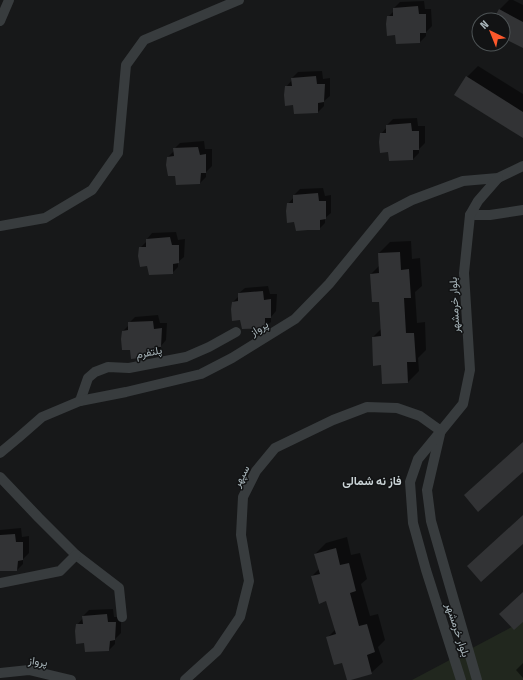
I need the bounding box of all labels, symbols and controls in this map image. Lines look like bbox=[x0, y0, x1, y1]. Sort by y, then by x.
north arrow bbox=[471, 12, 511, 52]
text: N bbox=[478, 18, 491, 32]
street label: بلوار خرمشهر bbox=[447, 277, 463, 334]
street label: پرواز bbox=[247, 318, 271, 340]
street label: پلتفرم bbox=[135, 344, 163, 362]
street label: سپهر bbox=[230, 463, 254, 491]
district label: فاز نه شمالی bbox=[342, 474, 402, 489]
street label: بلوار خرمشهر bbox=[442, 600, 472, 659]
street label: پرواز bbox=[26, 654, 48, 670]

